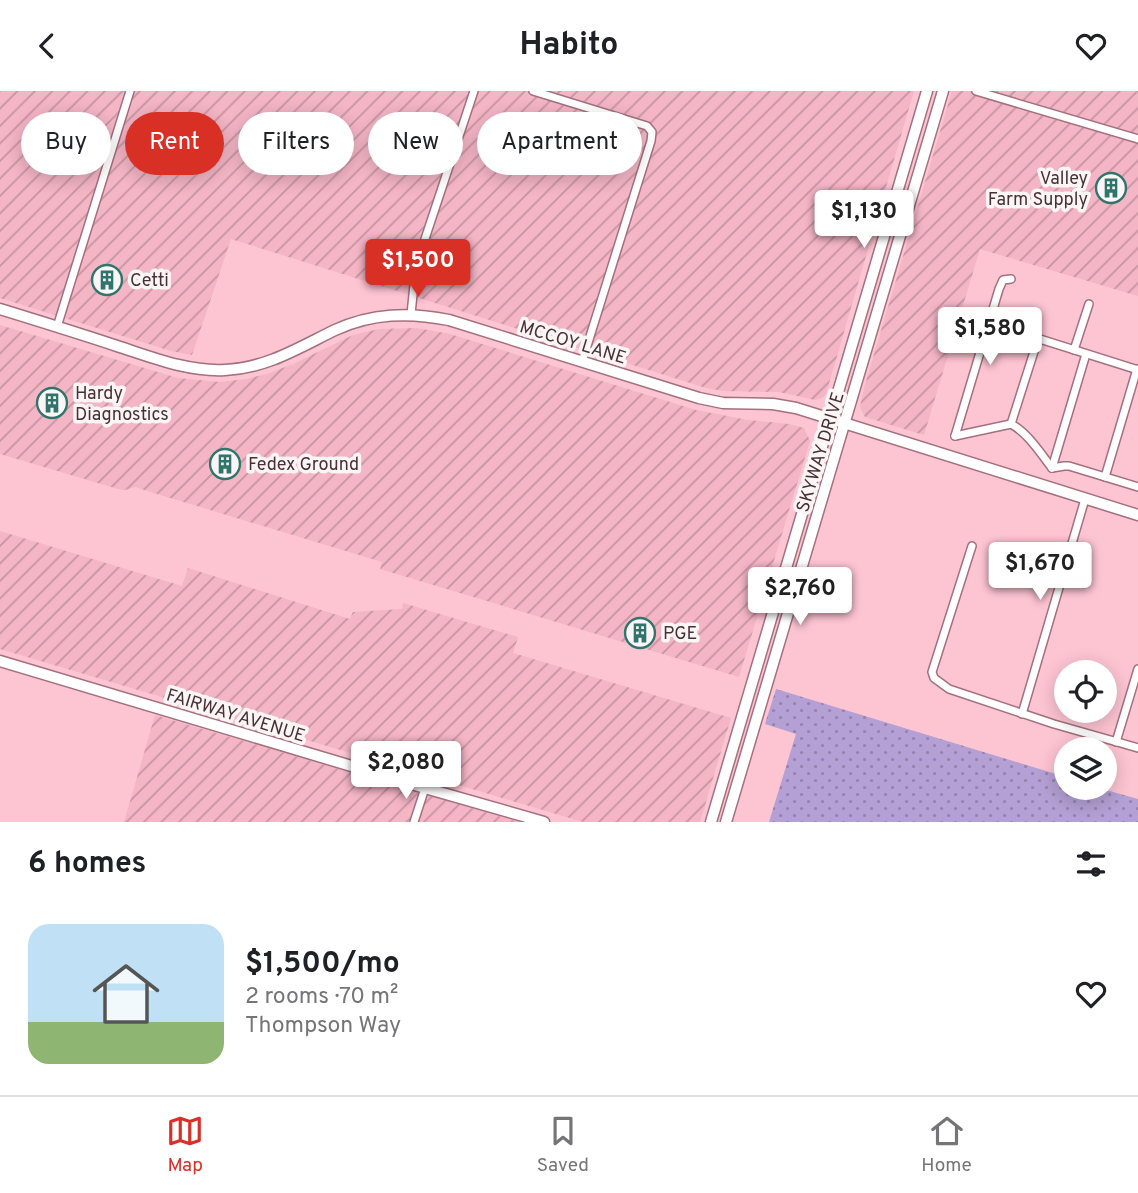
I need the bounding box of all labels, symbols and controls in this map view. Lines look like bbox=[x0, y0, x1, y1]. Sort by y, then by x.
text: Habito bbox=[520, 26, 619, 66]
icon: back bbox=[28, 27, 66, 65]
icon: heart bbox=[1072, 27, 1110, 65]
chip: Buy bbox=[21, 112, 111, 175]
chip: Rent bbox=[125, 112, 224, 175]
chip: Filters bbox=[238, 112, 354, 175]
chip: New bbox=[368, 112, 463, 175]
chip: Apartment bbox=[477, 112, 642, 175]
place label: Valley Farm Supply bbox=[988, 168, 1088, 212]
building icon: Valley Farm Supply bbox=[1094, 171, 1128, 205]
pin: $1,130 bbox=[807, 191, 921, 250]
text: $1,130 bbox=[831, 198, 897, 227]
pin: $1,500 bbox=[361, 239, 475, 299]
text: $1,500 bbox=[381, 247, 455, 276]
building icon: Cetti bbox=[90, 263, 124, 297]
place label: Cetti bbox=[130, 270, 169, 293]
pin: $1,580 bbox=[933, 307, 1047, 367]
text: $1,580 bbox=[954, 315, 1026, 344]
street label: MCCOY LANE bbox=[516, 316, 629, 371]
place label: Hardy Diagnostics bbox=[75, 383, 169, 427]
building icon: Hardy Diagnostics bbox=[35, 386, 69, 420]
street label: SKYWAY DRIVE bbox=[792, 390, 851, 515]
building icon: Fedex Ground bbox=[208, 447, 242, 481]
place label: Fedex Ground bbox=[248, 454, 359, 477]
pin: $1,670 bbox=[983, 543, 1097, 602]
text: $1,670 bbox=[1005, 550, 1075, 579]
pin: $2,760 bbox=[743, 567, 857, 627]
text: $2,760 bbox=[764, 575, 836, 604]
building icon: PGE bbox=[623, 616, 657, 650]
place label: PGE bbox=[663, 623, 697, 646]
map controls bbox=[1054, 660, 1117, 800]
button: locate bbox=[1054, 660, 1117, 723]
street label: FAIRWAY AVENUE bbox=[163, 684, 308, 749]
button: layers bbox=[1054, 737, 1117, 800]
pin: $2,080 bbox=[349, 741, 463, 801]
text: $2,080 bbox=[367, 749, 445, 778]
icon: filters bbox=[1072, 845, 1110, 883]
text: 6 homes bbox=[28, 846, 146, 883]
text: $1,500/mo bbox=[245, 946, 400, 983]
icon: home bbox=[84, 952, 168, 1036]
icon: heart bbox=[1072, 975, 1110, 1013]
text: 2 rooms · 70 m² bbox=[245, 983, 398, 1012]
text: Thompson Way bbox=[245, 1012, 401, 1041]
tab: Map bbox=[166, 1112, 204, 1178]
tab: Saved bbox=[537, 1112, 589, 1178]
tab: Home bbox=[921, 1112, 972, 1178]

